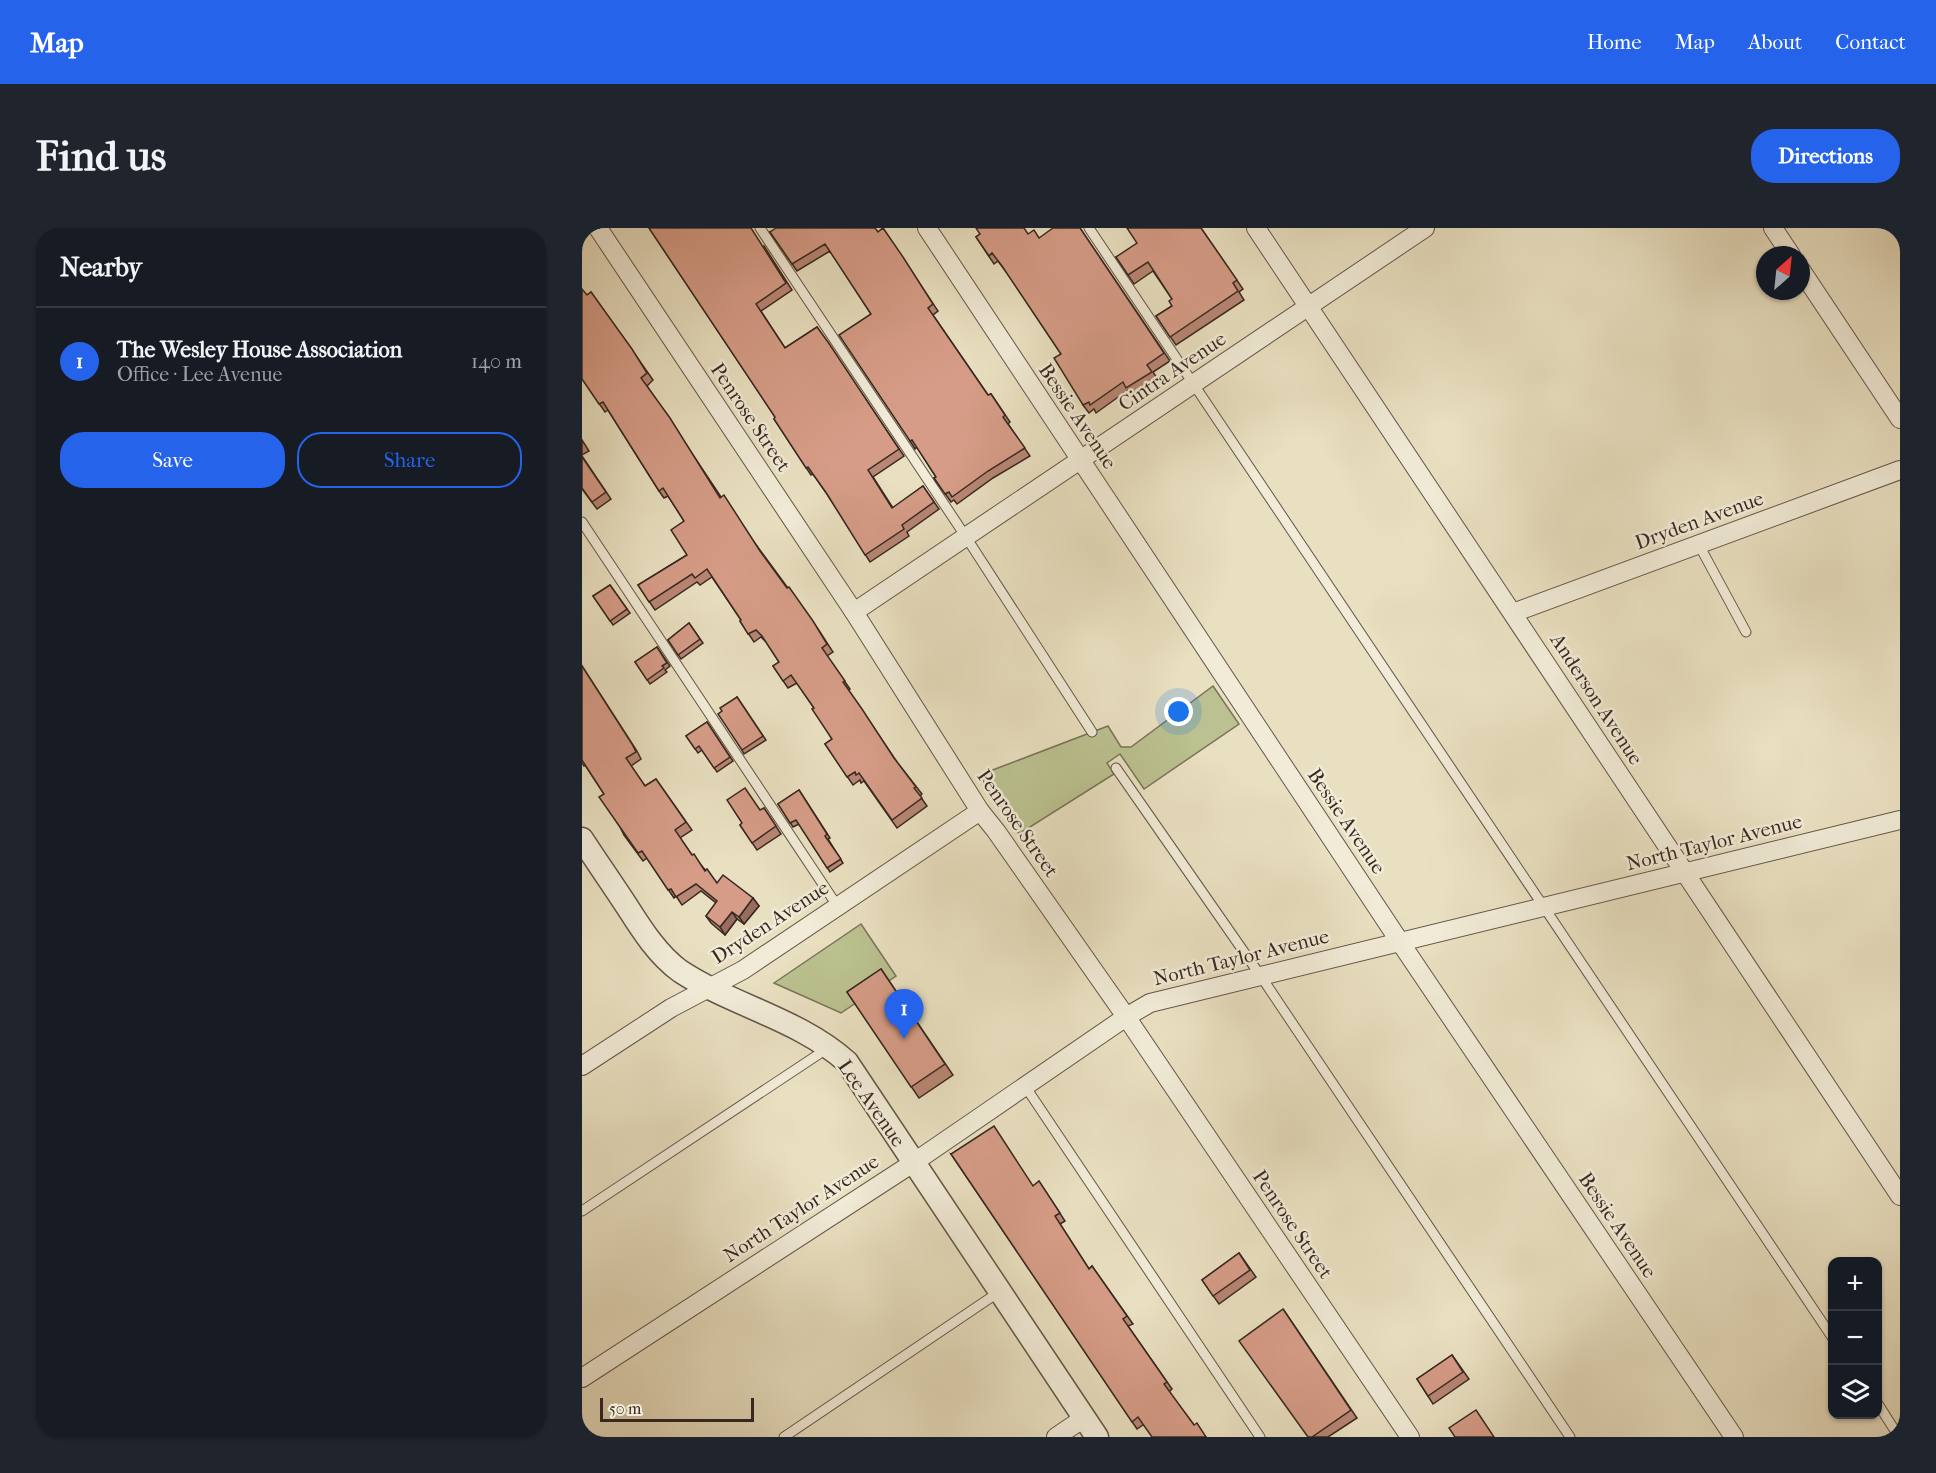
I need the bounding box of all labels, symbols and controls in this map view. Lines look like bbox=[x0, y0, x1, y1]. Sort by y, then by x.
text: Map bbox=[30, 26, 84, 59]
text: Home bbox=[1587, 30, 1642, 54]
text: Map bbox=[1675, 30, 1715, 54]
text: About bbox=[1748, 30, 1802, 54]
text: Contact bbox=[1835, 30, 1906, 54]
button: Directions bbox=[1751, 129, 1900, 183]
text: Find us bbox=[36, 132, 166, 181]
north arrow bbox=[1756, 246, 1810, 300]
text: Nearby bbox=[60, 252, 142, 283]
street label: Cintra Avenue bbox=[1114, 327, 1230, 416]
text: The Wesley House Association bbox=[117, 337, 402, 363]
text: 1 bbox=[76, 350, 83, 373]
text: 140 m bbox=[471, 350, 522, 373]
street label: Penrose Street bbox=[706, 359, 795, 476]
street label: Bessie Avenue bbox=[1034, 359, 1121, 473]
text: Office · Lee Avenue bbox=[117, 363, 282, 386]
button: Save bbox=[60, 432, 285, 488]
button: Share bbox=[297, 432, 522, 488]
street label: Dryden Avenue bbox=[1632, 487, 1767, 554]
street label: Anderson Avenue bbox=[1545, 629, 1648, 769]
your location bbox=[1164, 697, 1193, 726]
street label: Bessie Avenue bbox=[1303, 764, 1390, 878]
street label: Penrose Street bbox=[972, 765, 1063, 881]
street label: North Taylor Avenue bbox=[1624, 810, 1804, 875]
street label: Dryden Avenue bbox=[707, 876, 833, 969]
street label: North Taylor Avenue bbox=[1151, 925, 1331, 990]
pin: 1 bbox=[884, 990, 924, 1039]
street label: Lee Avenue bbox=[833, 1055, 910, 1151]
street label: North Taylor Avenue bbox=[719, 1150, 883, 1267]
street label: Penrose Street bbox=[1248, 1166, 1337, 1283]
street label: Bessie Avenue bbox=[1574, 1168, 1661, 1282]
map controls bbox=[1828, 1257, 1882, 1419]
button: + bbox=[1828, 1257, 1882, 1311]
button: − bbox=[1828, 1311, 1882, 1365]
button: layers bbox=[1828, 1365, 1882, 1419]
scale bar bbox=[600, 1395, 754, 1422]
text: 50 m bbox=[609, 1399, 641, 1418]

